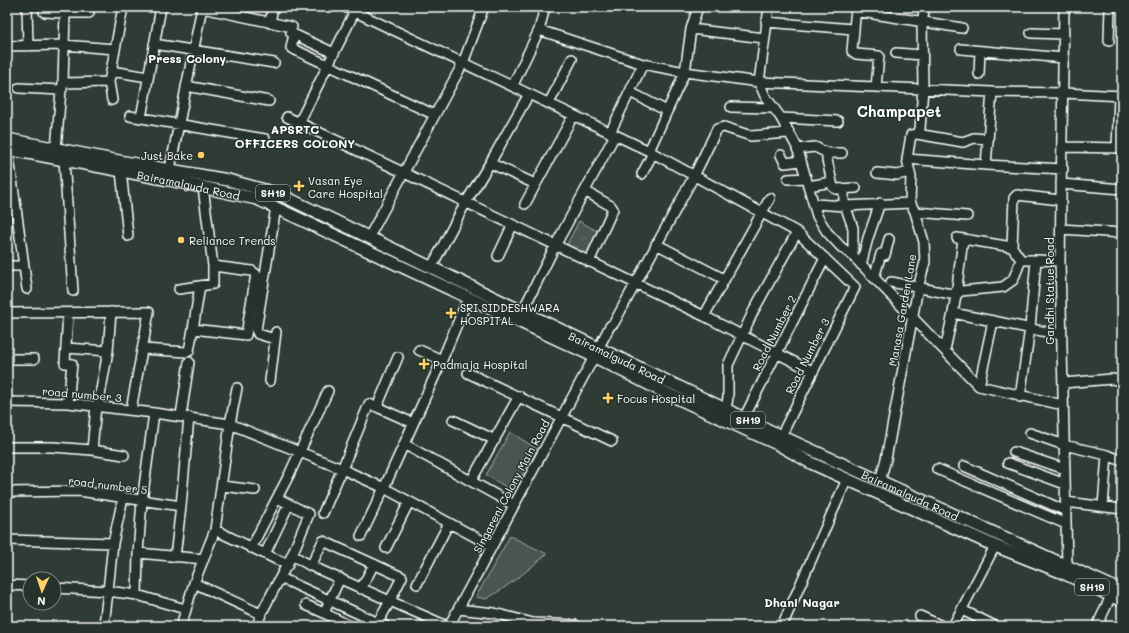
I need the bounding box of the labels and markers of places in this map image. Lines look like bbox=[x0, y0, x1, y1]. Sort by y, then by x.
place label: Just Bake bbox=[141, 148, 193, 163]
marker: Just Bake bbox=[196, 150, 206, 160]
place label: Vasan Eye Care Hospital bbox=[308, 173, 383, 201]
marker: Vasan Eye Care Hospital bbox=[293, 180, 305, 192]
place label: Reliance Trends bbox=[189, 233, 276, 248]
marker: Reliance Trends bbox=[176, 235, 186, 245]
place label: SRI SIDDESHWARA HOSPITAL bbox=[460, 300, 560, 328]
marker: SRI SIDDESHWARA HOSPITAL bbox=[445, 307, 457, 319]
place label: Padmaja Hospital bbox=[433, 357, 528, 372]
marker: Padmaja Hospital bbox=[418, 358, 430, 370]
place label: Focus Hospital bbox=[617, 391, 695, 406]
marker: Focus Hospital bbox=[602, 392, 614, 404]

